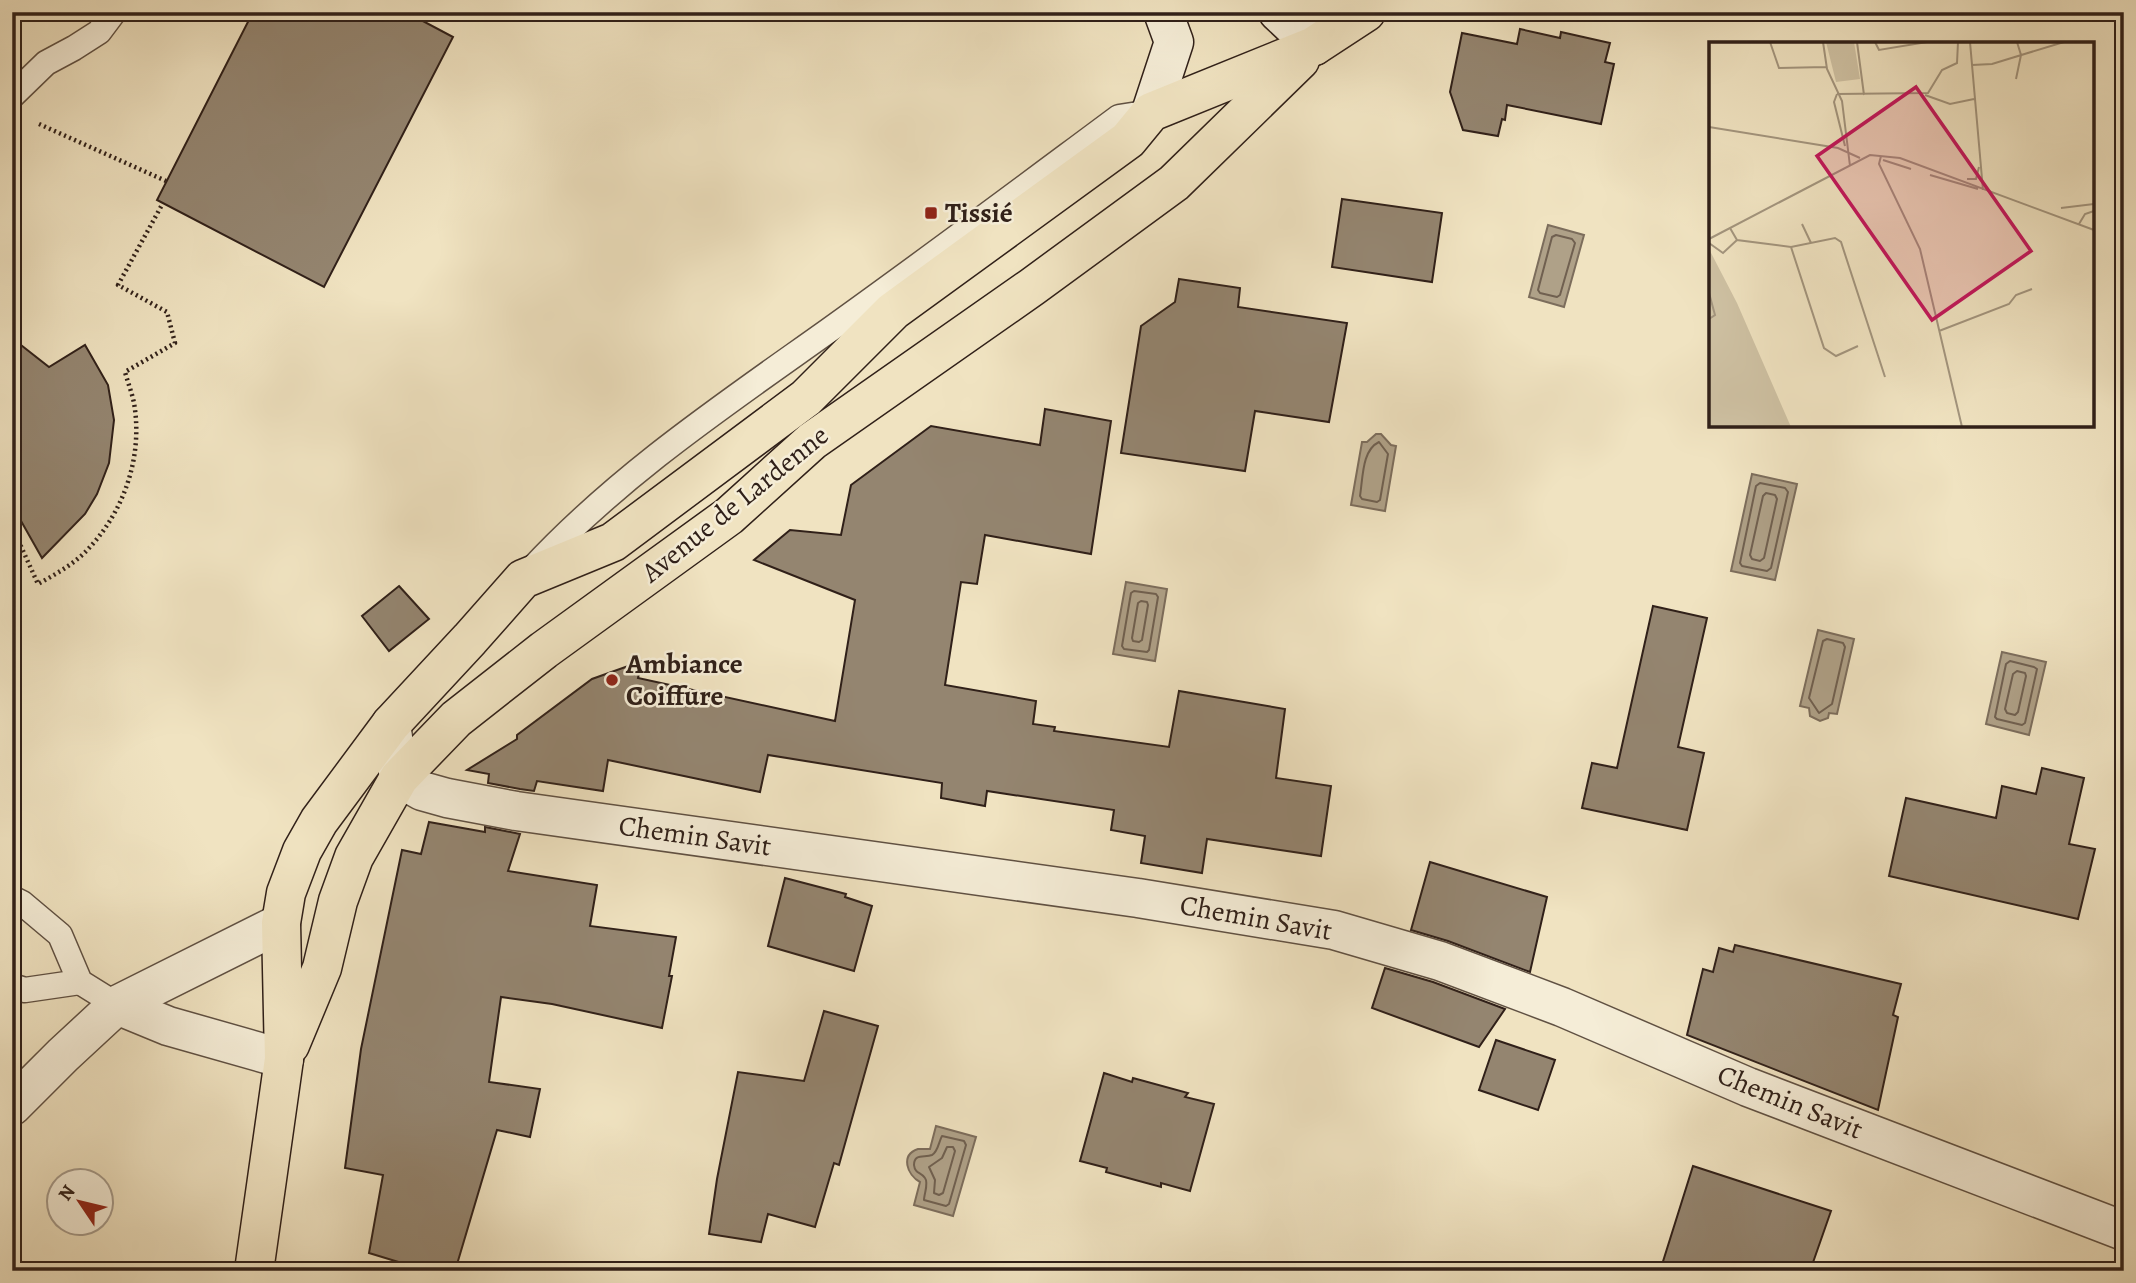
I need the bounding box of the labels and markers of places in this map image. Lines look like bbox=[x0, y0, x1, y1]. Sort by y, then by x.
place label: Tissié bbox=[945, 194, 1013, 232]
marker: Tissié bbox=[923, 205, 939, 221]
place label: Ambiance Coiffure bbox=[625, 645, 743, 715]
marker: Ambiance Coiffure bbox=[604, 672, 620, 688]

